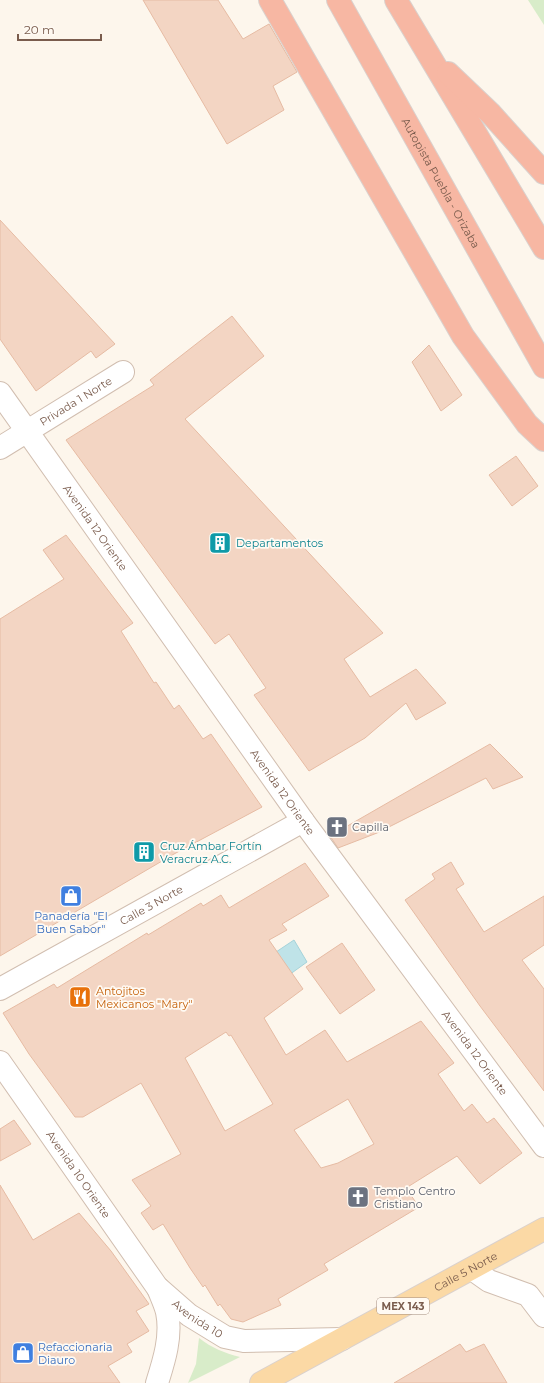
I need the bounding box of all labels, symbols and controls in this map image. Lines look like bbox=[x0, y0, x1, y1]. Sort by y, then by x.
scale bar bbox=[18, 16, 101, 42]
text: 20 m bbox=[24, 22, 55, 37]
street label: Autopista Puebla - Orizaba bbox=[399, 115, 483, 251]
street label: Privada 1 Norte bbox=[37, 373, 115, 429]
street label: Avenida 12 Oriente bbox=[60, 482, 131, 574]
building icon: Departamentos bbox=[207, 530, 233, 556]
place label: Departamentos bbox=[236, 536, 324, 550]
street label: Avenida 12 Oriente bbox=[247, 746, 318, 838]
church icon: Capilla bbox=[324, 814, 350, 840]
place label: Capilla bbox=[352, 820, 389, 834]
building icon: Cruz Ámbar Fortín Veracruz A.C. bbox=[131, 839, 157, 865]
place label: Cruz Ámbar Fortín Veracruz A.C. bbox=[160, 839, 262, 866]
street label: Calle 3 Norte bbox=[117, 882, 186, 928]
shop icon: Panadería "El Buen Sabor" bbox=[58, 883, 84, 909]
place label: Panadería "El Buen Sabor" bbox=[34, 909, 108, 936]
restaurant icon: Antojitos Mexicanos "Mary" bbox=[67, 984, 93, 1010]
place label: Antojitos Mexicanos "Mary" bbox=[96, 984, 193, 1011]
street label: Avenida 12 Oriente bbox=[439, 1008, 511, 1098]
street label: Avenida 10 Oriente bbox=[43, 1128, 114, 1221]
church icon: Templo Centro Cristiano bbox=[345, 1184, 371, 1210]
place label: Templo Centro Cristiano bbox=[374, 1184, 456, 1211]
street label: Calle 5 Norte bbox=[431, 1249, 500, 1295]
street label: Avenida 10 bbox=[169, 1296, 225, 1341]
road number: MEX 143 bbox=[377, 1298, 429, 1314]
shop icon: Refaccionaria Diauro bbox=[10, 1340, 36, 1366]
place label: Refaccionaria Diauro bbox=[38, 1340, 112, 1367]

